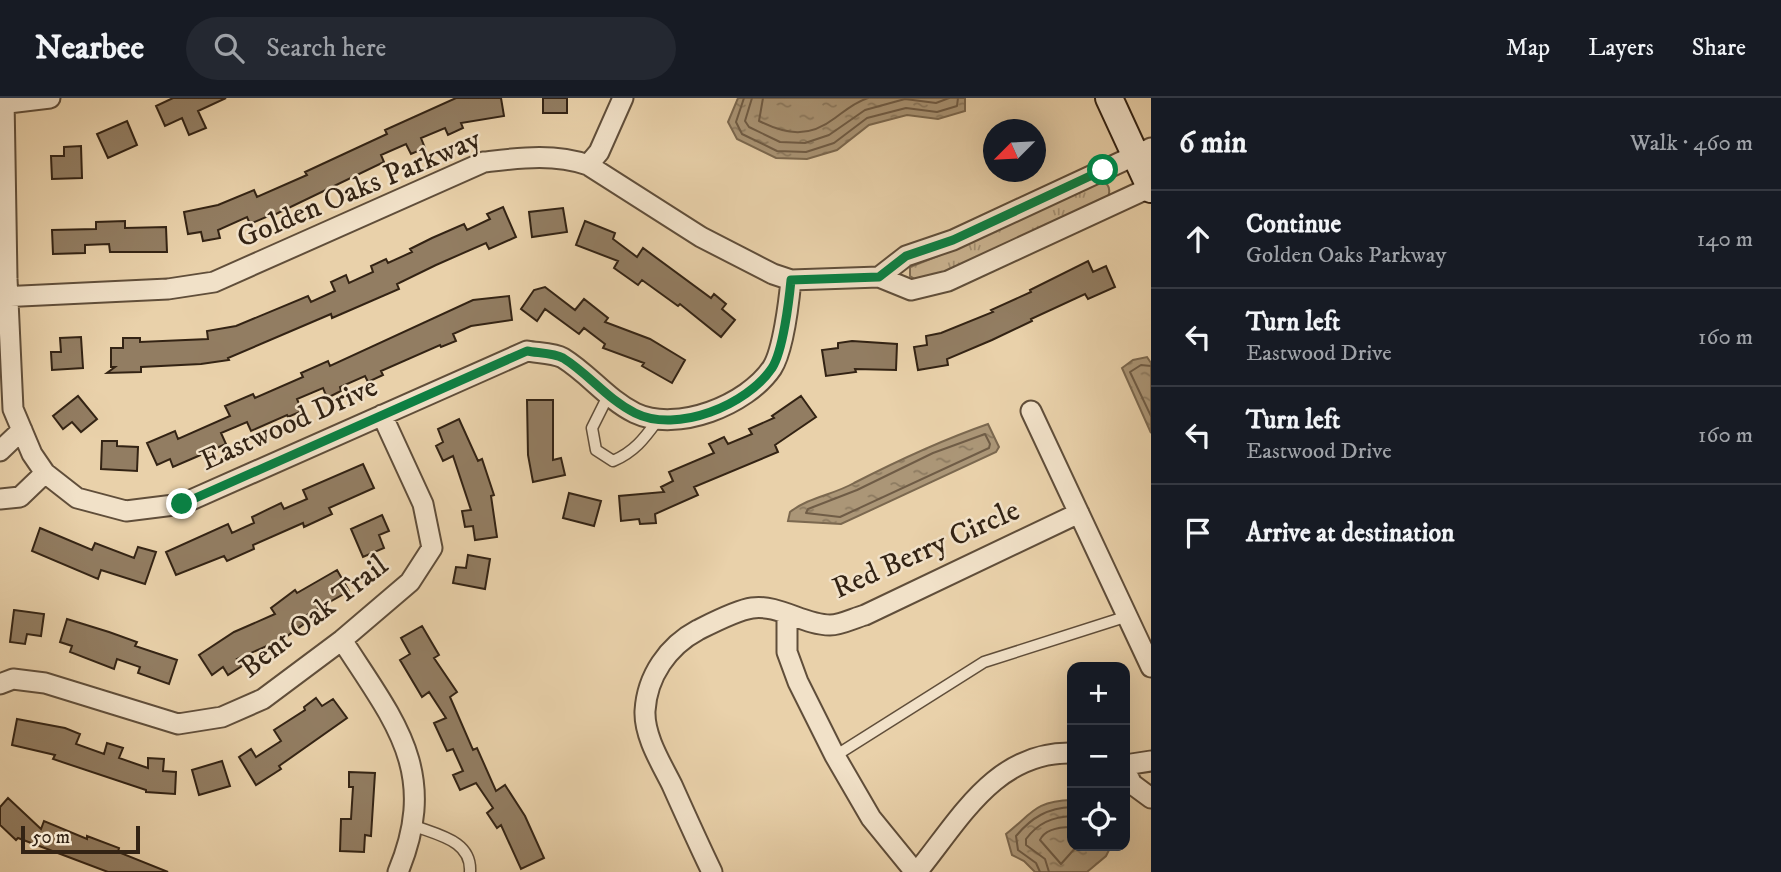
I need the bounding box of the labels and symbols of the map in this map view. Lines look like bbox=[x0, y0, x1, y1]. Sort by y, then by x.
north arrow bbox=[983, 119, 1046, 182]
street label: Golden Oaks Parkway bbox=[232, 121, 487, 257]
route start bbox=[1087, 154, 1118, 185]
street label: Eastwood Drive bbox=[195, 368, 383, 480]
route end bbox=[166, 488, 197, 519]
street label: Red Berry Circle bbox=[827, 492, 1025, 608]
street label: Bent Oak Trail bbox=[232, 547, 396, 687]
scale bar bbox=[21, 823, 140, 855]

